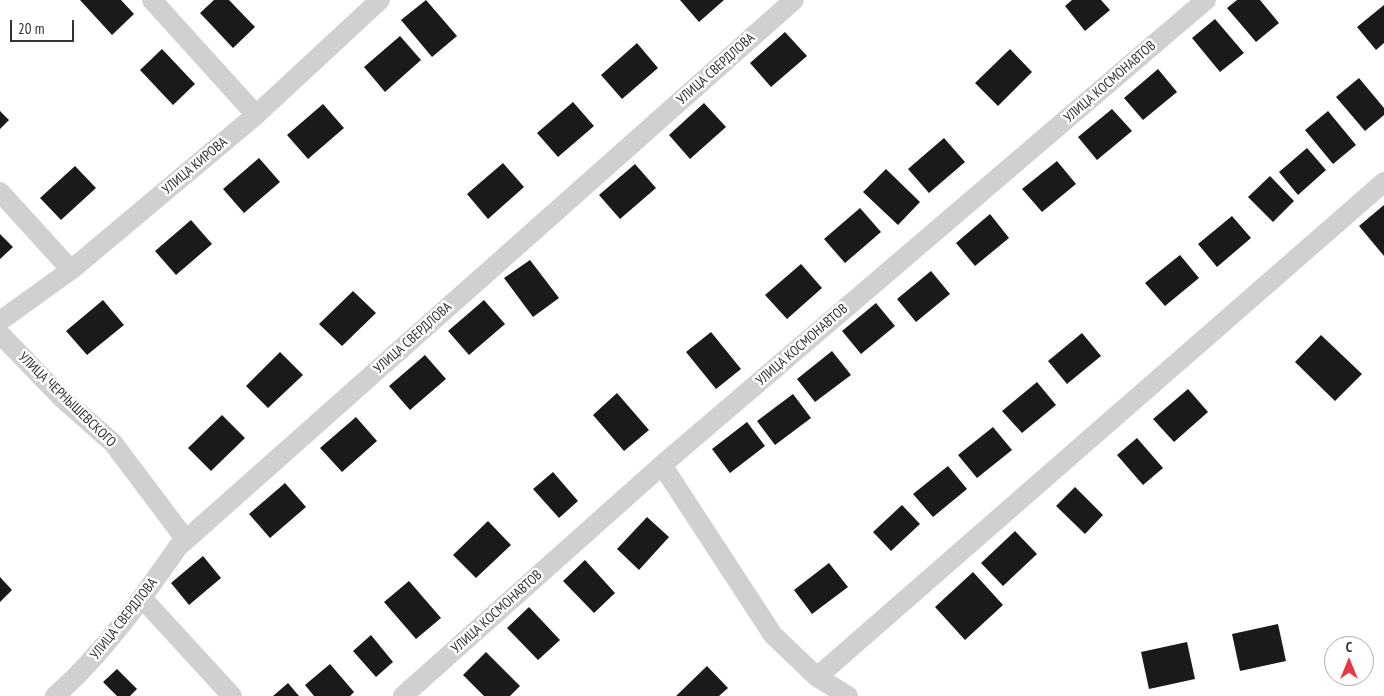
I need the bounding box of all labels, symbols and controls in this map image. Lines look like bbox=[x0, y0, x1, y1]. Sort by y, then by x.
scale bar bbox=[12, 10, 76, 42]
text: 20 m bbox=[18, 19, 44, 38]
street label: УЛИЦА СВЕРДЛОВА bbox=[674, 30, 758, 108]
street label: УЛИЦА КОСМОНАВТОВ bbox=[1061, 38, 1159, 126]
street label: УЛИЦА КИРОВА bbox=[159, 134, 231, 198]
street label: УЛИЦА СВЕРДЛОВА bbox=[371, 299, 455, 377]
street label: УЛИЦА КОСМОНАВТОВ bbox=[753, 301, 851, 389]
street label: УЛИЦА ЧЕРНЫШЕВСКОГО bbox=[15, 349, 119, 451]
street label: УЛИЦА КОСМОНАВТОВ bbox=[448, 567, 546, 657]
street label: УЛИЦА СВЕРДЛОВА bbox=[87, 575, 161, 663]
north arrow bbox=[1324, 636, 1374, 686]
text: С bbox=[1346, 638, 1352, 656]

